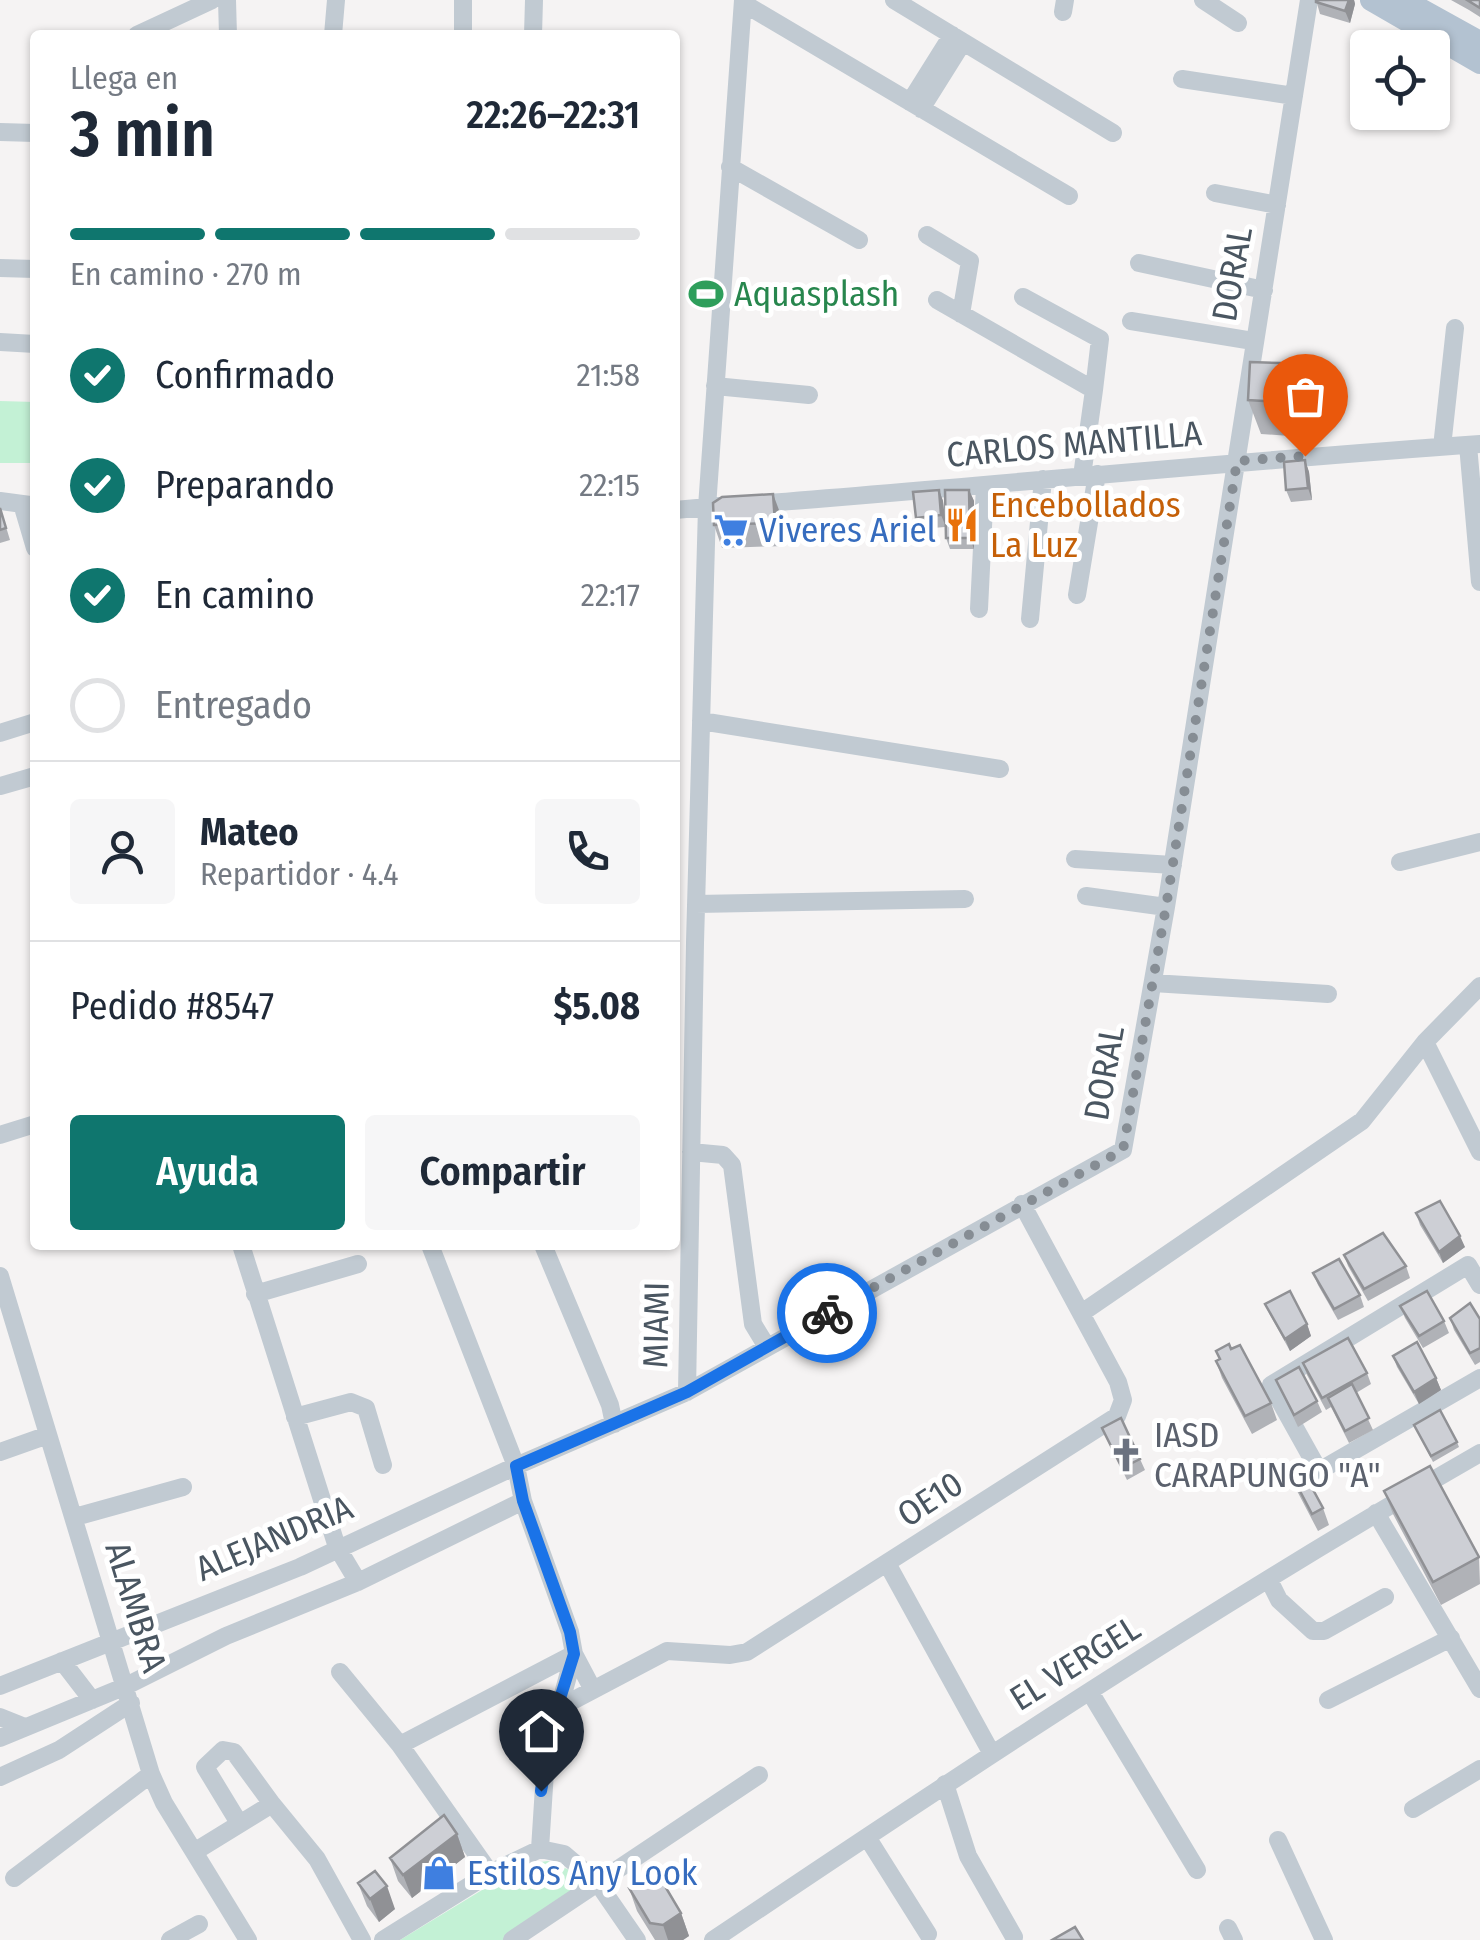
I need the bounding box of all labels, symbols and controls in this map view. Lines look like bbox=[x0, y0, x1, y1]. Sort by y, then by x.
map controls bbox=[1350, 30, 1450, 130]
button: locate bbox=[1350, 30, 1450, 130]
text: Llega en bbox=[70, 59, 178, 97]
text: 22:26–22:31 bbox=[466, 92, 640, 138]
text: 3 min bbox=[70, 95, 215, 173]
street label: DORAL bbox=[1203, 223, 1261, 325]
text: En camino · 270 m bbox=[70, 255, 302, 293]
place label: Aquasplash bbox=[734, 273, 899, 315]
sports icon: Aquasplash bbox=[687, 275, 725, 313]
icon: check bbox=[70, 348, 125, 403]
text: Confirmado bbox=[155, 352, 335, 398]
pin bbox=[1263, 354, 1348, 457]
text: 21:58 bbox=[577, 356, 640, 394]
icon: bag bbox=[1278, 369, 1333, 424]
street label: CARLOS MANTILLA bbox=[945, 412, 1204, 476]
icon: check bbox=[70, 458, 125, 513]
text: Preparando bbox=[155, 462, 335, 508]
text: 22:15 bbox=[579, 466, 640, 504]
place label: Encebollados La Luz bbox=[990, 484, 1181, 566]
restaurant icon: Encebollados La Luz bbox=[943, 506, 981, 544]
place label: Viveres Ariel bbox=[759, 509, 936, 551]
supermarket icon: Viveres Ariel bbox=[712, 511, 750, 549]
icon: check bbox=[70, 568, 125, 623]
text: En camino bbox=[155, 572, 315, 618]
text: 22:17 bbox=[581, 576, 640, 614]
text: Entregado bbox=[155, 682, 312, 728]
button: person bbox=[70, 799, 175, 904]
button: phone bbox=[535, 799, 640, 904]
text: Mateo bbox=[200, 809, 299, 855]
text: Repartidor · 4.4 bbox=[200, 855, 399, 893]
text: Pedido #8547 bbox=[70, 983, 274, 1029]
text: $5.08 bbox=[553, 983, 640, 1029]
street label: DORAL bbox=[1075, 1022, 1133, 1124]
button: Ayuda bbox=[70, 1115, 345, 1230]
button: Compartir bbox=[365, 1115, 640, 1230]
courier bbox=[777, 1263, 877, 1363]
street label: MIAMI bbox=[634, 1281, 678, 1369]
icon: bike bbox=[800, 1286, 855, 1341]
place label: IASD CARAPUNGO "A" bbox=[1154, 1414, 1381, 1496]
church icon: IASD CARAPUNGO "A" bbox=[1107, 1436, 1145, 1474]
street label: OE10 bbox=[889, 1462, 971, 1536]
street label: ALEJANDRIA bbox=[189, 1486, 359, 1590]
street label: ALAMBRA bbox=[96, 1537, 176, 1678]
street label: EL VERGEL bbox=[1002, 1606, 1148, 1719]
pin bbox=[499, 1689, 584, 1792]
icon: home bbox=[514, 1704, 569, 1759]
place label: Estilos Any Look bbox=[467, 1852, 698, 1894]
shop icon: Estilos Any Look bbox=[420, 1854, 458, 1892]

